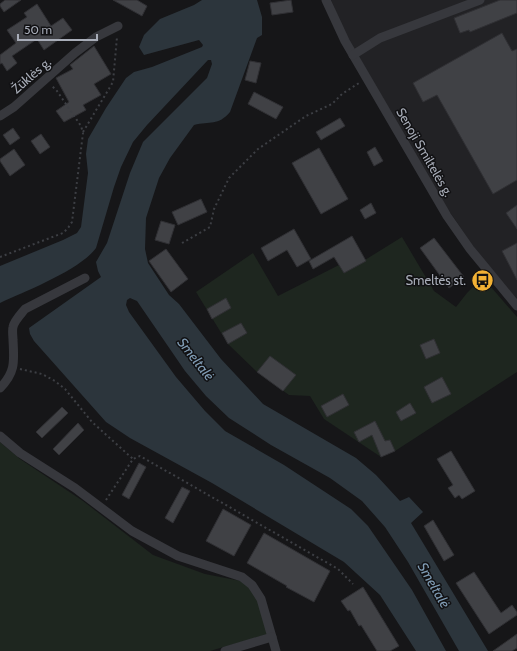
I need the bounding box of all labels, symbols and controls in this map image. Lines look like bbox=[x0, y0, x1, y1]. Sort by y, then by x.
scale bar bbox=[18, 16, 97, 42]
text: 50 m bbox=[24, 22, 52, 37]
street label: Žūklės g. bbox=[7, 53, 54, 96]
street label: Senoji Smiltelės g. bbox=[392, 105, 457, 200]
bus stop icon: Smeltės st. bbox=[469, 267, 495, 293]
place label: Smeltės st. bbox=[406, 272, 466, 288]
water label: Smeltalė bbox=[174, 334, 219, 385]
water label: Smeltalė bbox=[414, 559, 455, 612]

